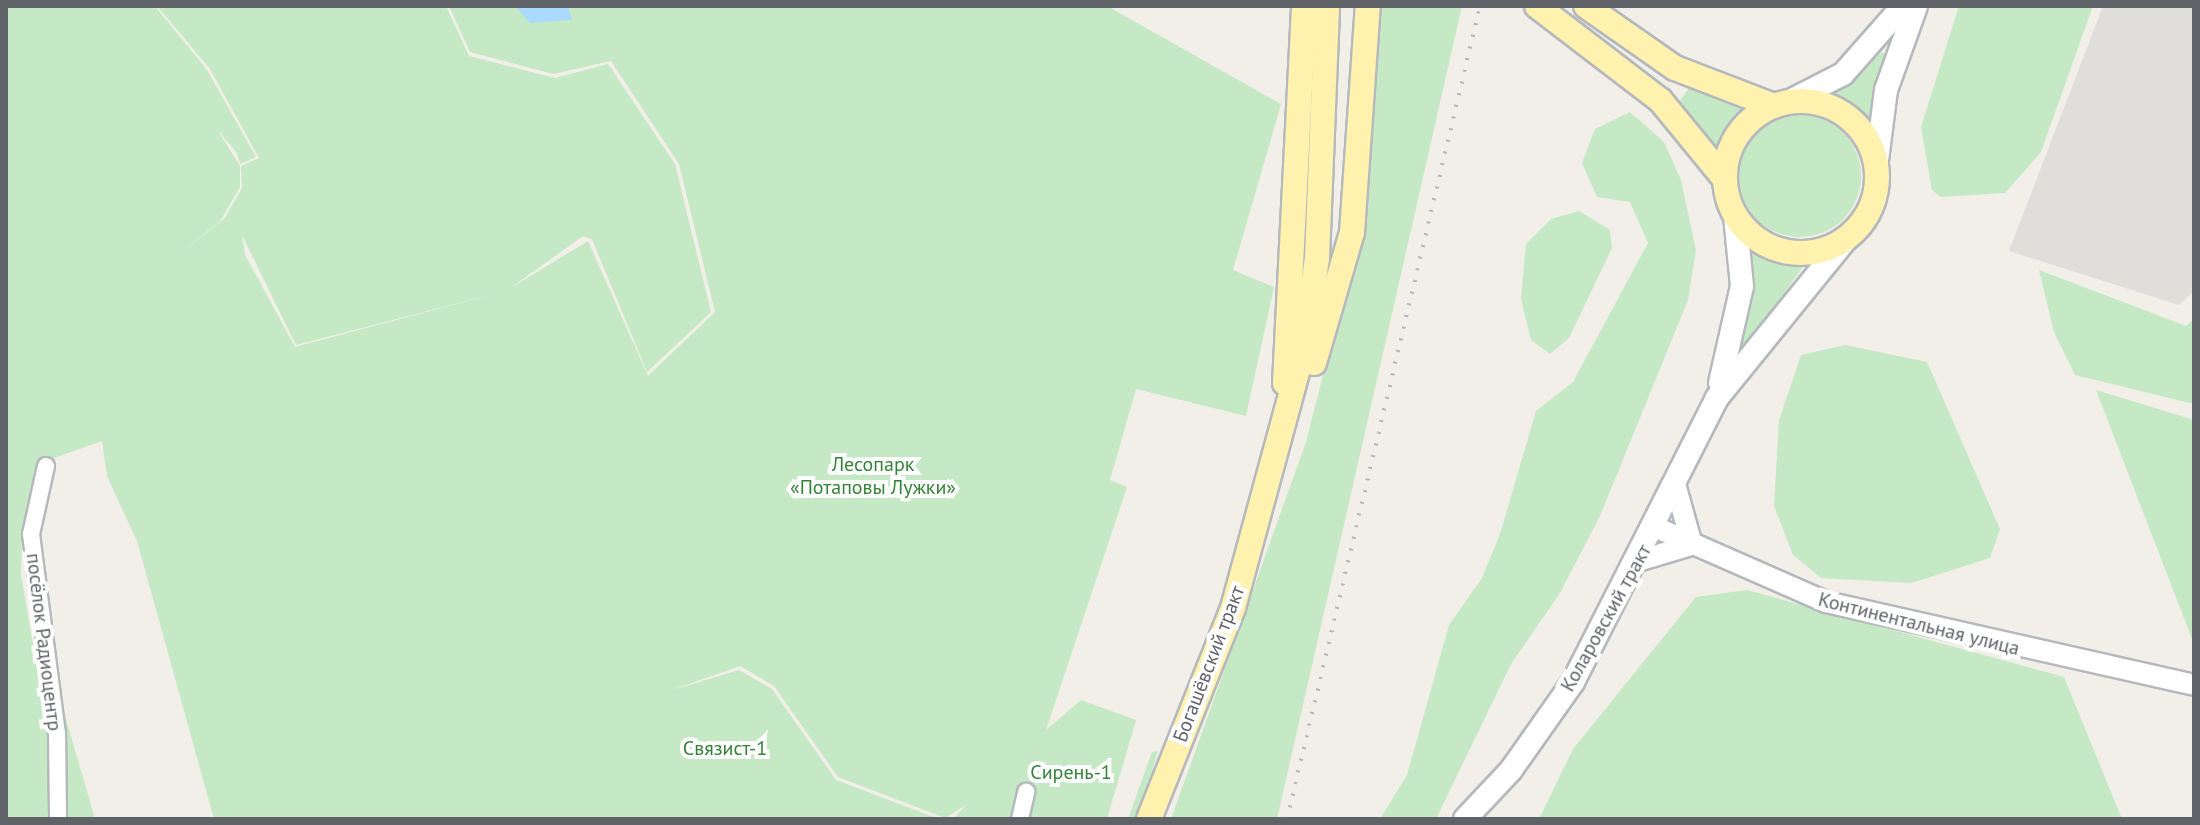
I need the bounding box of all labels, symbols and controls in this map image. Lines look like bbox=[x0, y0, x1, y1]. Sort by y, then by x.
park label: Лесопарк «Потаповы Лужки» bbox=[790, 453, 956, 500]
street label: Коларовский тракт bbox=[1556, 540, 1656, 696]
street label: посёлок Радиоцентр bbox=[21, 552, 67, 732]
street label: Богашёвский тракт bbox=[1168, 582, 1250, 746]
street label: Континентальная улица bbox=[1816, 587, 2022, 661]
park label: Связист-1 bbox=[683, 736, 767, 760]
park label: Сирень-1 bbox=[1030, 760, 1112, 784]

